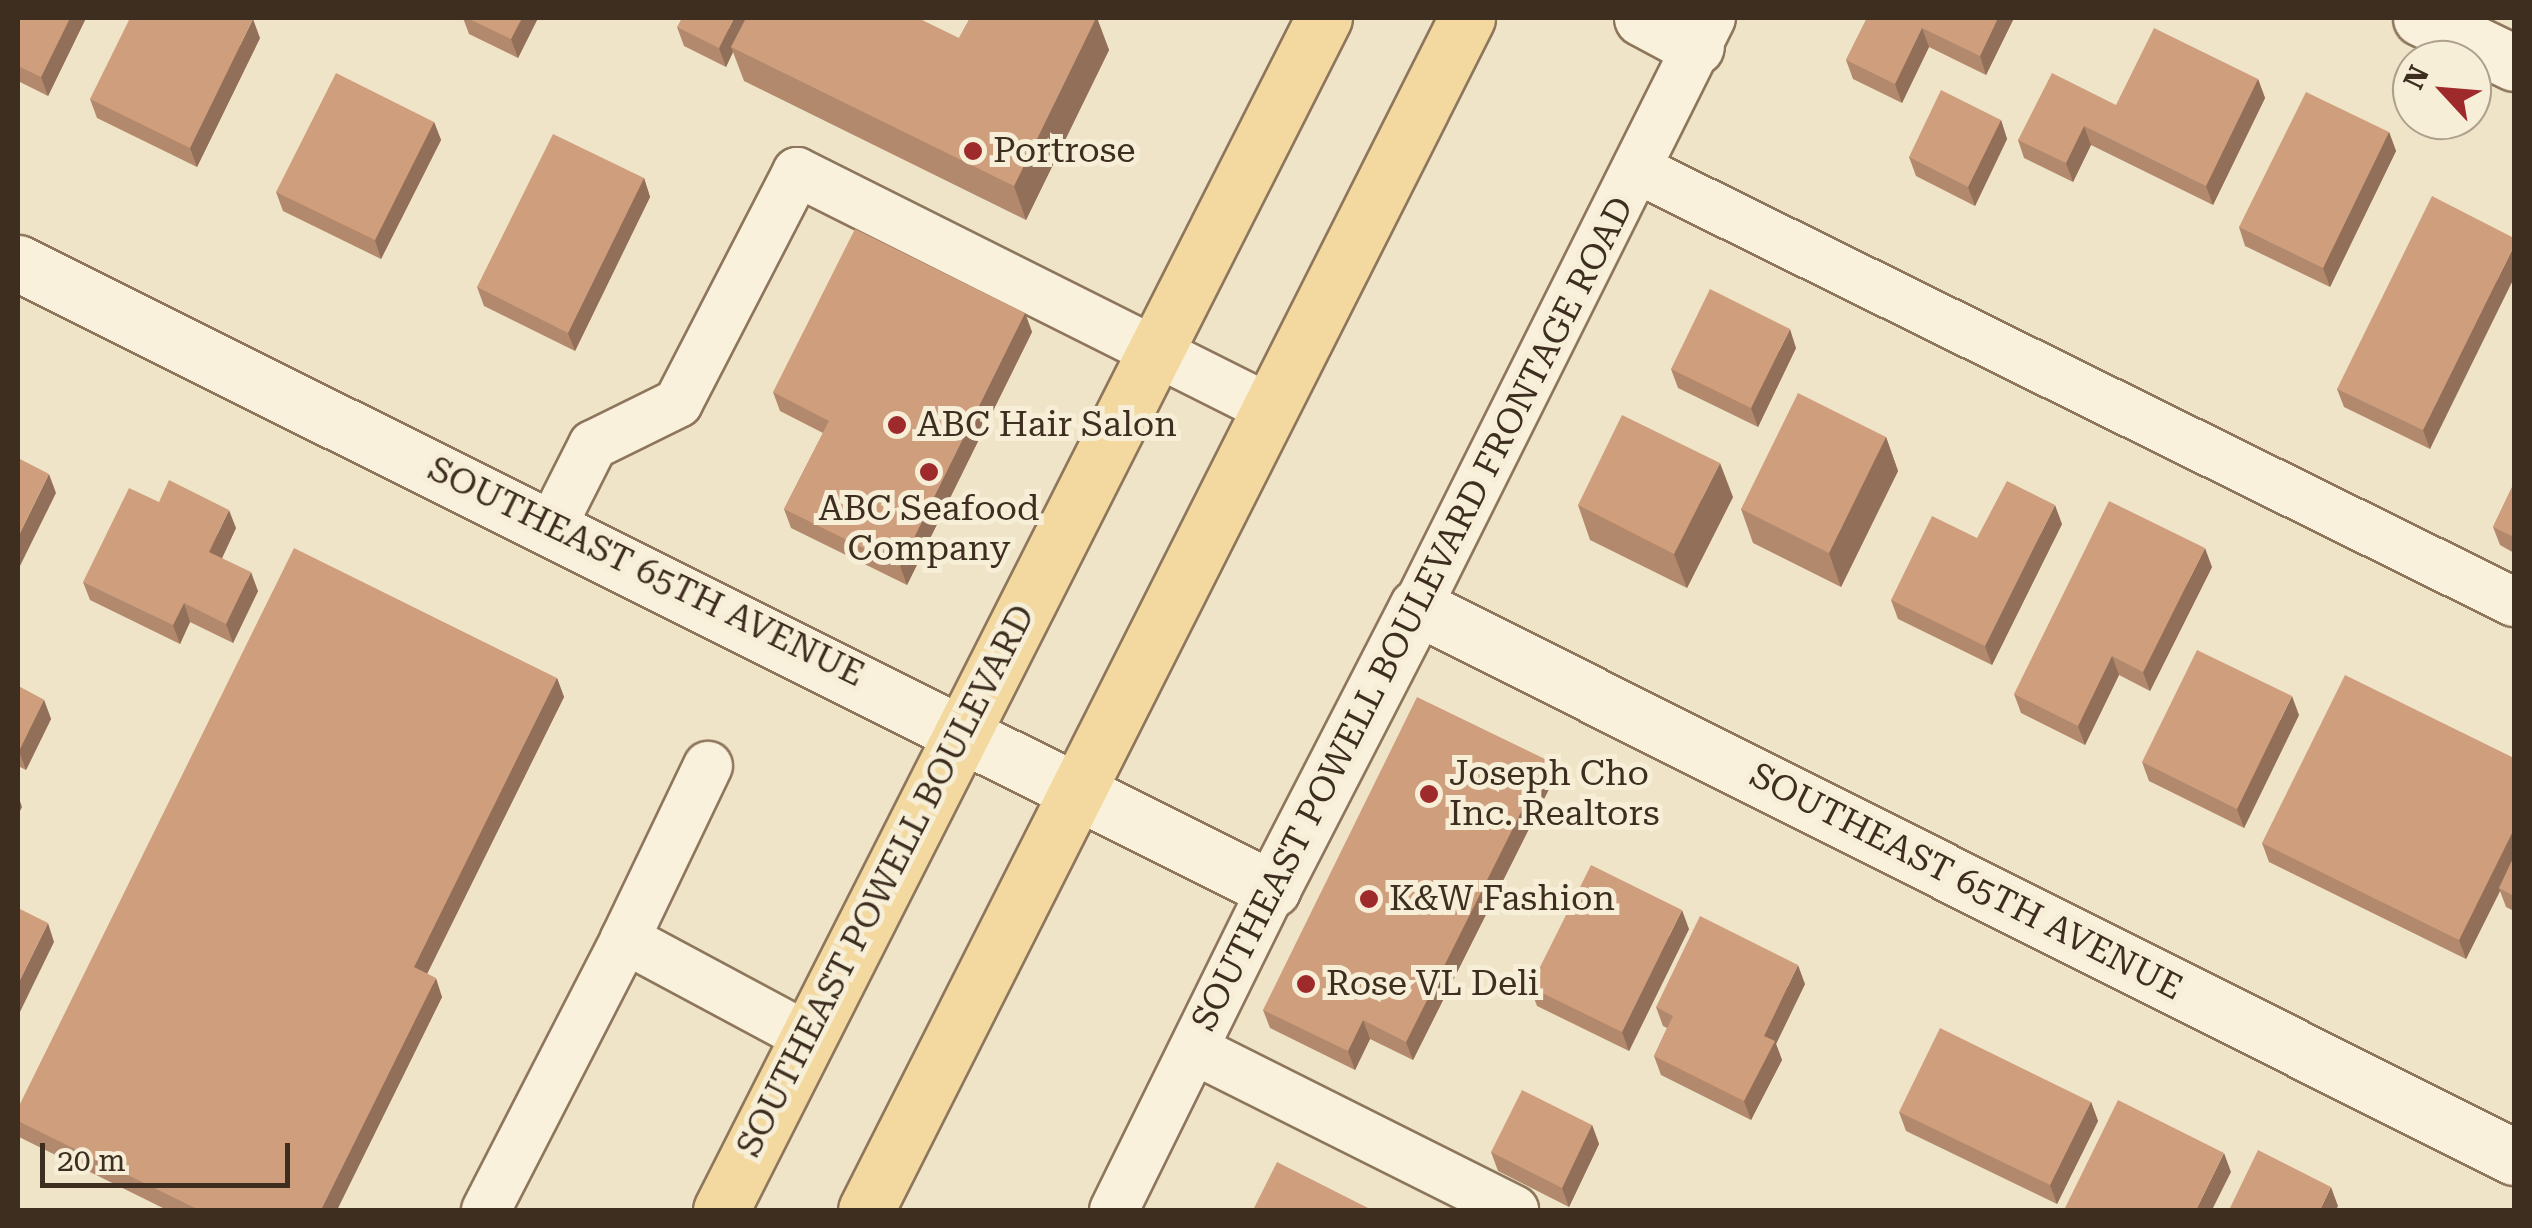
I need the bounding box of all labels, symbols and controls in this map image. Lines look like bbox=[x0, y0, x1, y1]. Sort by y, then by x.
north arrow bbox=[2392, 40, 2492, 140]
text: N bbox=[2397, 61, 2436, 94]
place label: Portrose bbox=[993, 130, 1135, 172]
marker: Portrose bbox=[962, 140, 984, 162]
street label: SOUTHEAST POWELL BOULEVARD FRONTAGE ROAD bbox=[1183, 190, 1643, 1038]
place label: ABC Hair Salon bbox=[917, 404, 1177, 446]
marker: ABC Hair Salon bbox=[886, 414, 908, 436]
street label: SOUTHEAST 65TH AVENUE bbox=[421, 448, 871, 696]
marker: ABC Seafood Company bbox=[918, 461, 940, 483]
place label: ABC Seafood Company bbox=[818, 488, 1040, 570]
street label: SOUTHEAST POWELL BOULEVARD bbox=[728, 598, 1044, 1164]
place label: Joseph Cho Inc. Realtors bbox=[1449, 753, 1660, 835]
street label: SOUTHEAST 65TH AVENUE bbox=[1743, 754, 2189, 1010]
marker: Joseph Cho Inc. Realtors bbox=[1418, 783, 1440, 805]
place label: K&W Fashion bbox=[1389, 878, 1615, 920]
marker: K&W Fashion bbox=[1358, 888, 1380, 910]
place label: Rose VL Deli bbox=[1326, 963, 1539, 1005]
marker: Rose VL Deli bbox=[1295, 973, 1317, 995]
scale bar bbox=[45, 1123, 295, 1185]
text: 20 m bbox=[57, 1143, 126, 1178]

